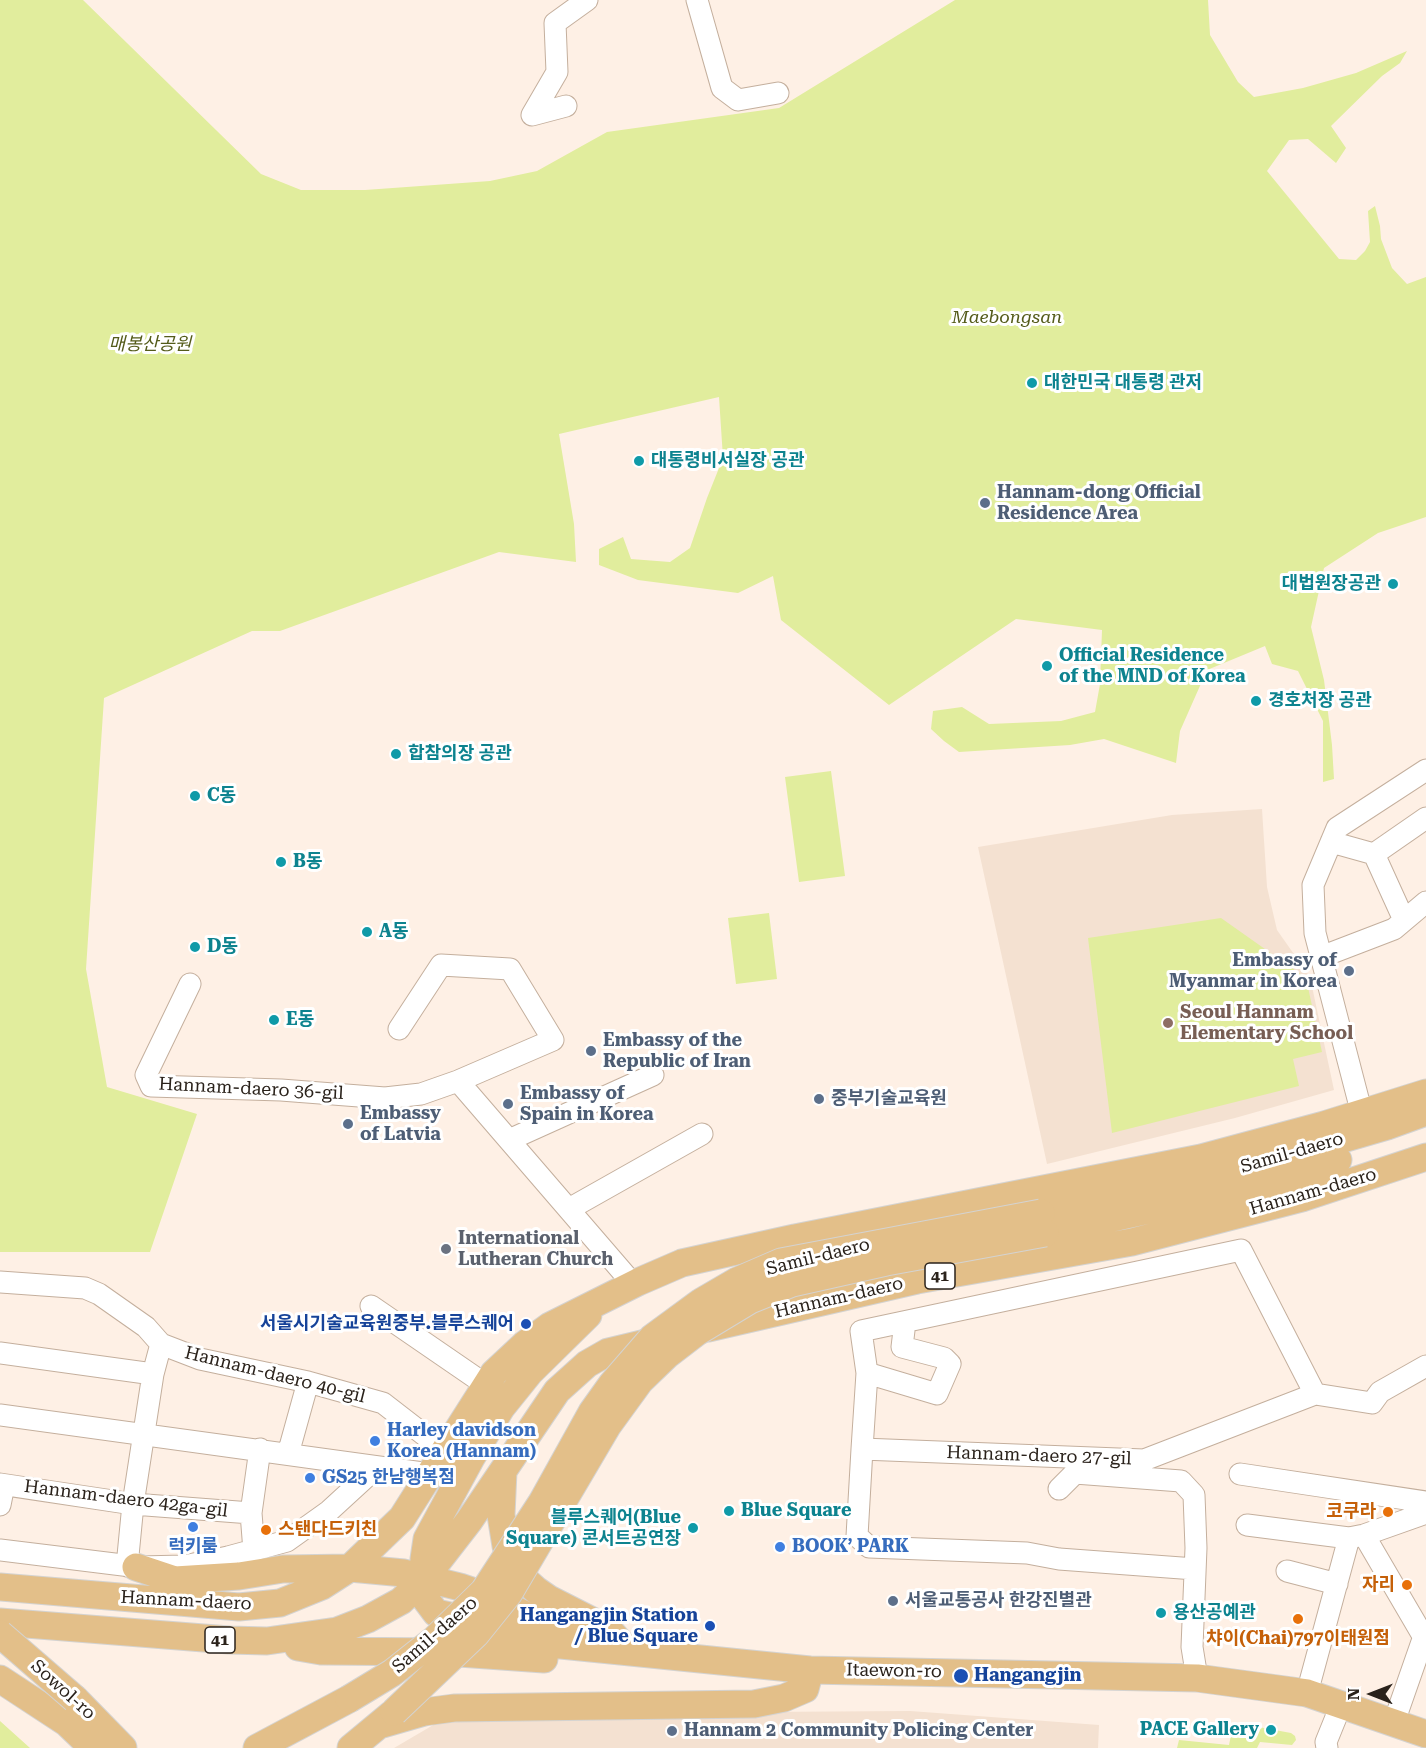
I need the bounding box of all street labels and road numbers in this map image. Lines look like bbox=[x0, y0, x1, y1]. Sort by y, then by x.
street label: Hannam-daero 36-gil bbox=[158, 1073, 344, 1105]
street label: Samil-daero bbox=[1238, 1128, 1346, 1178]
street label: Hannam-daero bbox=[1247, 1164, 1379, 1220]
street label: Samil-daero bbox=[764, 1234, 872, 1280]
road number: 41 bbox=[925, 1263, 955, 1289]
street label: Hannam-daero bbox=[773, 1273, 905, 1323]
street label: Hannam-daero 40-gil bbox=[182, 1342, 368, 1408]
street label: Hannam-daero 27-gil bbox=[946, 1442, 1132, 1470]
street label: Hannam-daero 42ga-gil bbox=[23, 1476, 229, 1522]
street label: Hannam-daero bbox=[120, 1587, 252, 1615]
street label: Samil-daero bbox=[388, 1592, 482, 1678]
road number: 41 bbox=[205, 1627, 235, 1653]
street label: Sowol-ro bbox=[26, 1655, 100, 1725]
street label: Itaewon-ro bbox=[846, 1659, 942, 1683]

